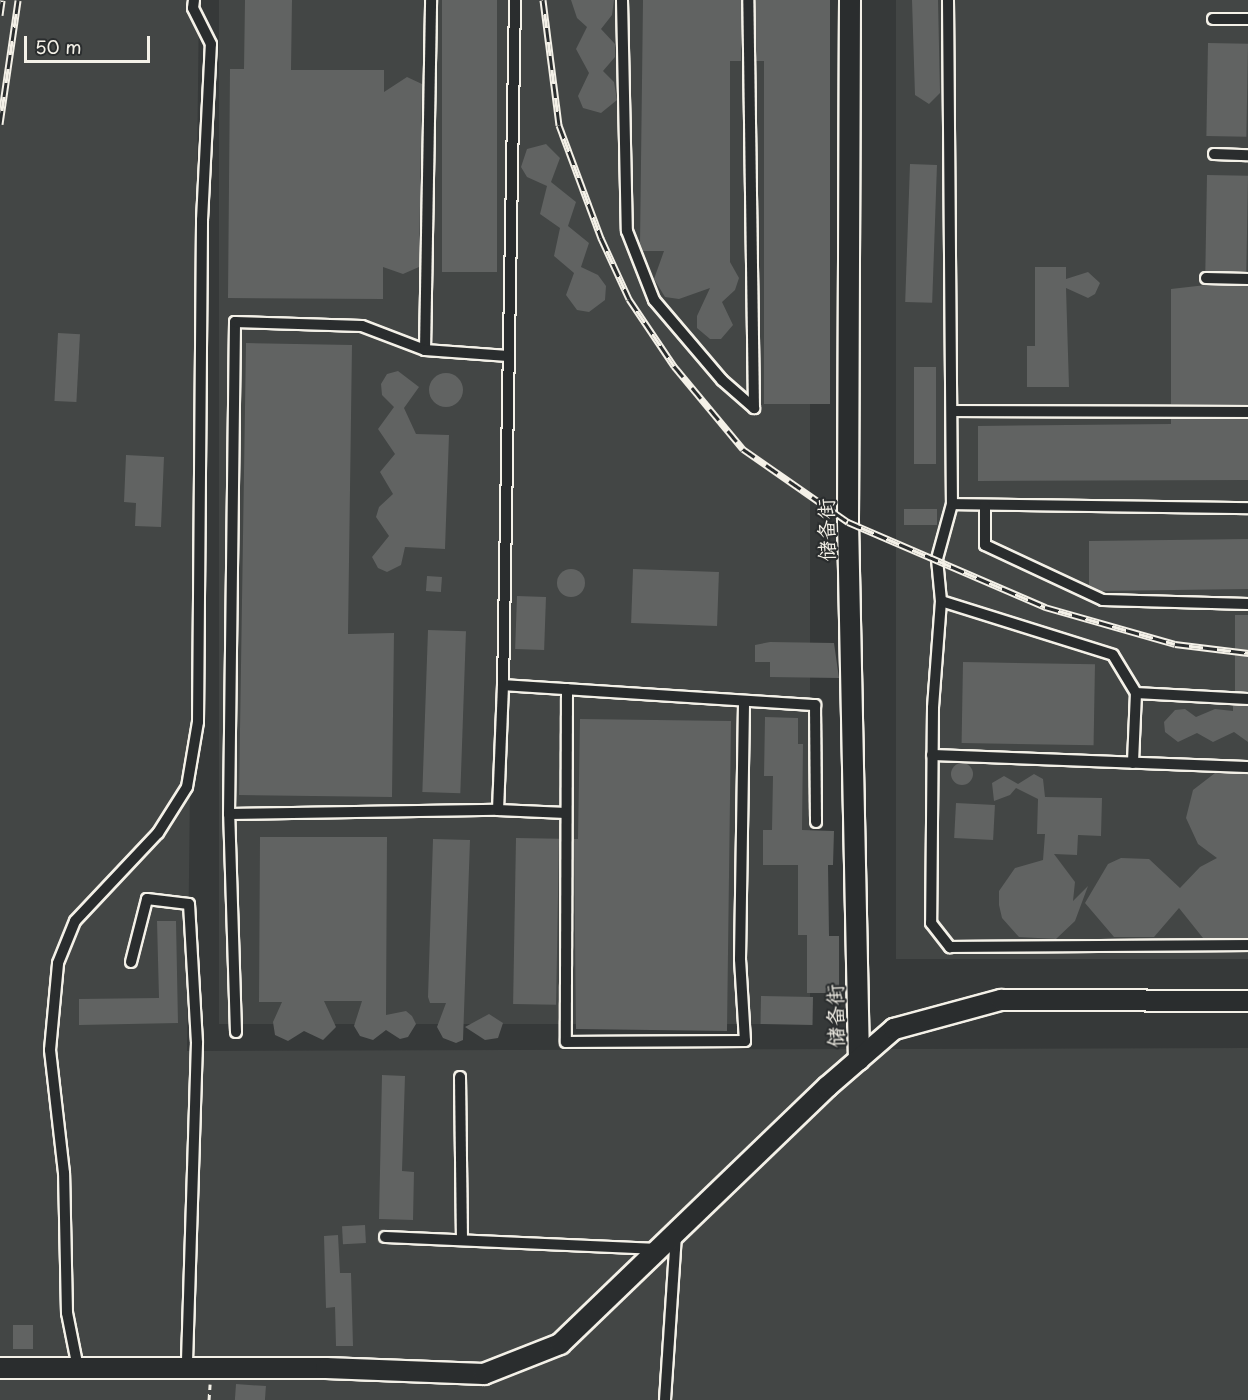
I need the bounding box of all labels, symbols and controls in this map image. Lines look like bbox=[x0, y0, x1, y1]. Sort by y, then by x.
scale bar bbox=[27, 24, 153, 62]
text: 50 m bbox=[35, 33, 82, 60]
street label: 储备街 bbox=[812, 498, 838, 562]
street label: 储备街 bbox=[821, 984, 847, 1048]

